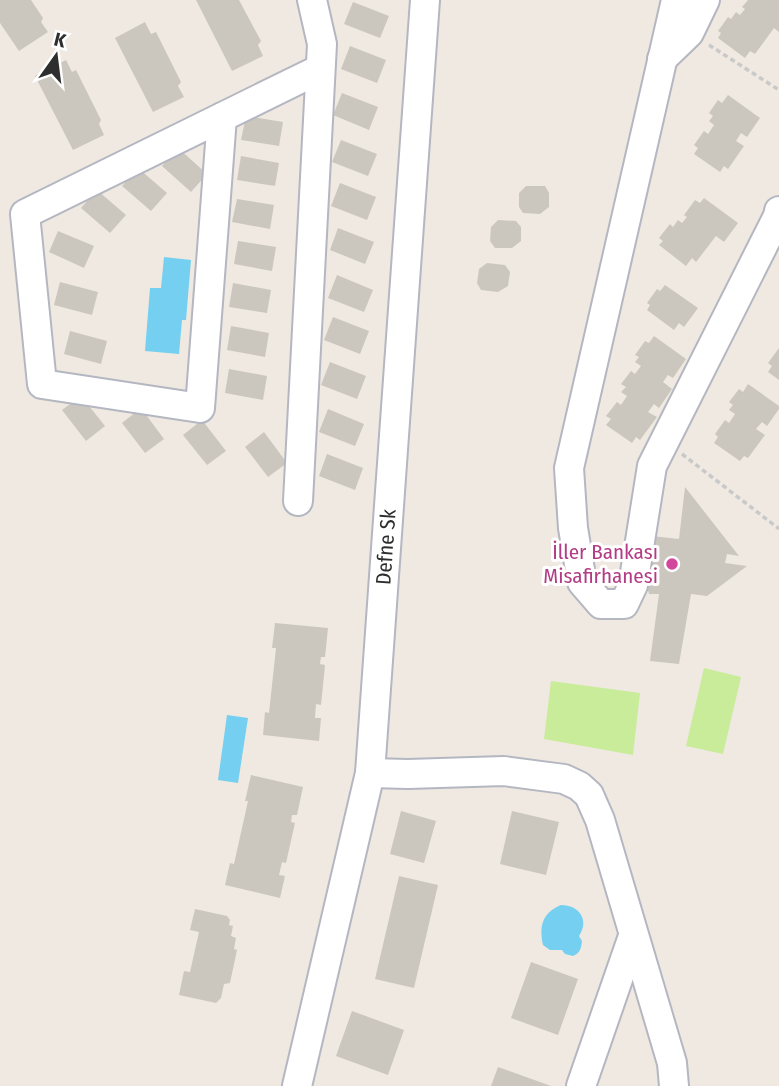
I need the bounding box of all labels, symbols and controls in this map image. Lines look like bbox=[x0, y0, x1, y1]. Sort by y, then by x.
north arrow bbox=[21, 21, 91, 91]
text: K bbox=[52, 27, 69, 53]
street label: Defne Sk bbox=[370, 508, 402, 586]
place label: İller Bankası Misafirhanesi bbox=[543, 539, 658, 589]
marker: İller Bankası Misafirhanesi bbox=[664, 556, 680, 572]

